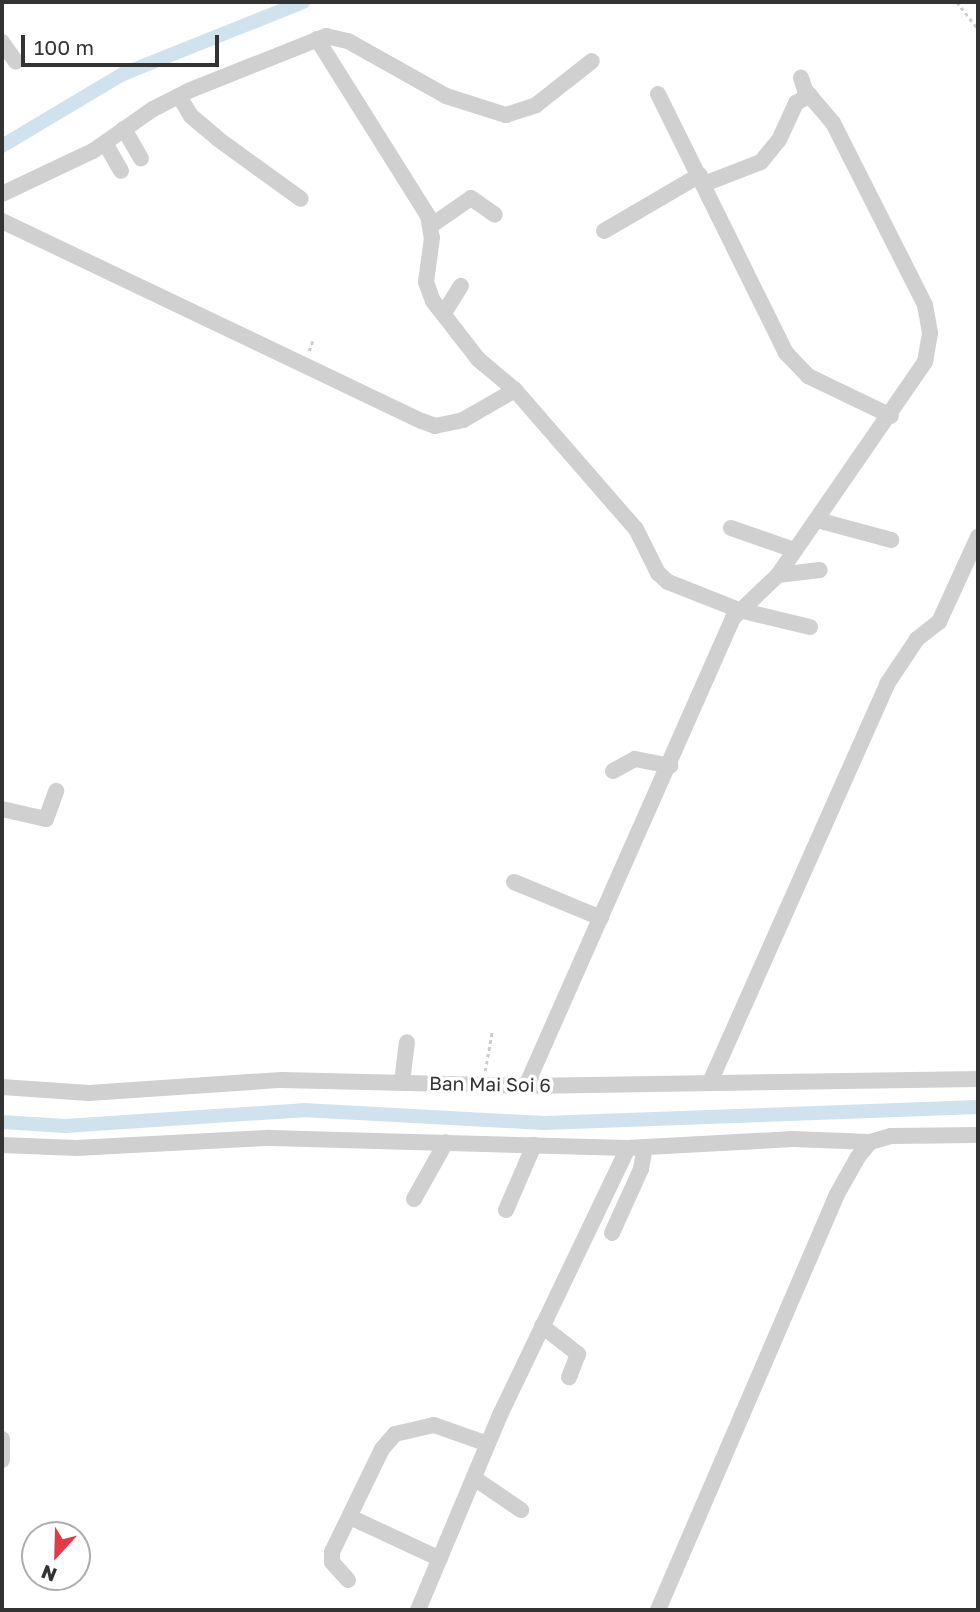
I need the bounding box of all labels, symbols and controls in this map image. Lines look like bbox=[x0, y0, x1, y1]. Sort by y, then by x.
scale bar bbox=[24, 21, 222, 65]
text: 100 m bbox=[34, 34, 94, 60]
street label: Ban Mai Soi 6 bbox=[429, 1072, 551, 1096]
north arrow bbox=[21, 1521, 91, 1591]
text: N bbox=[38, 1561, 60, 1587]

